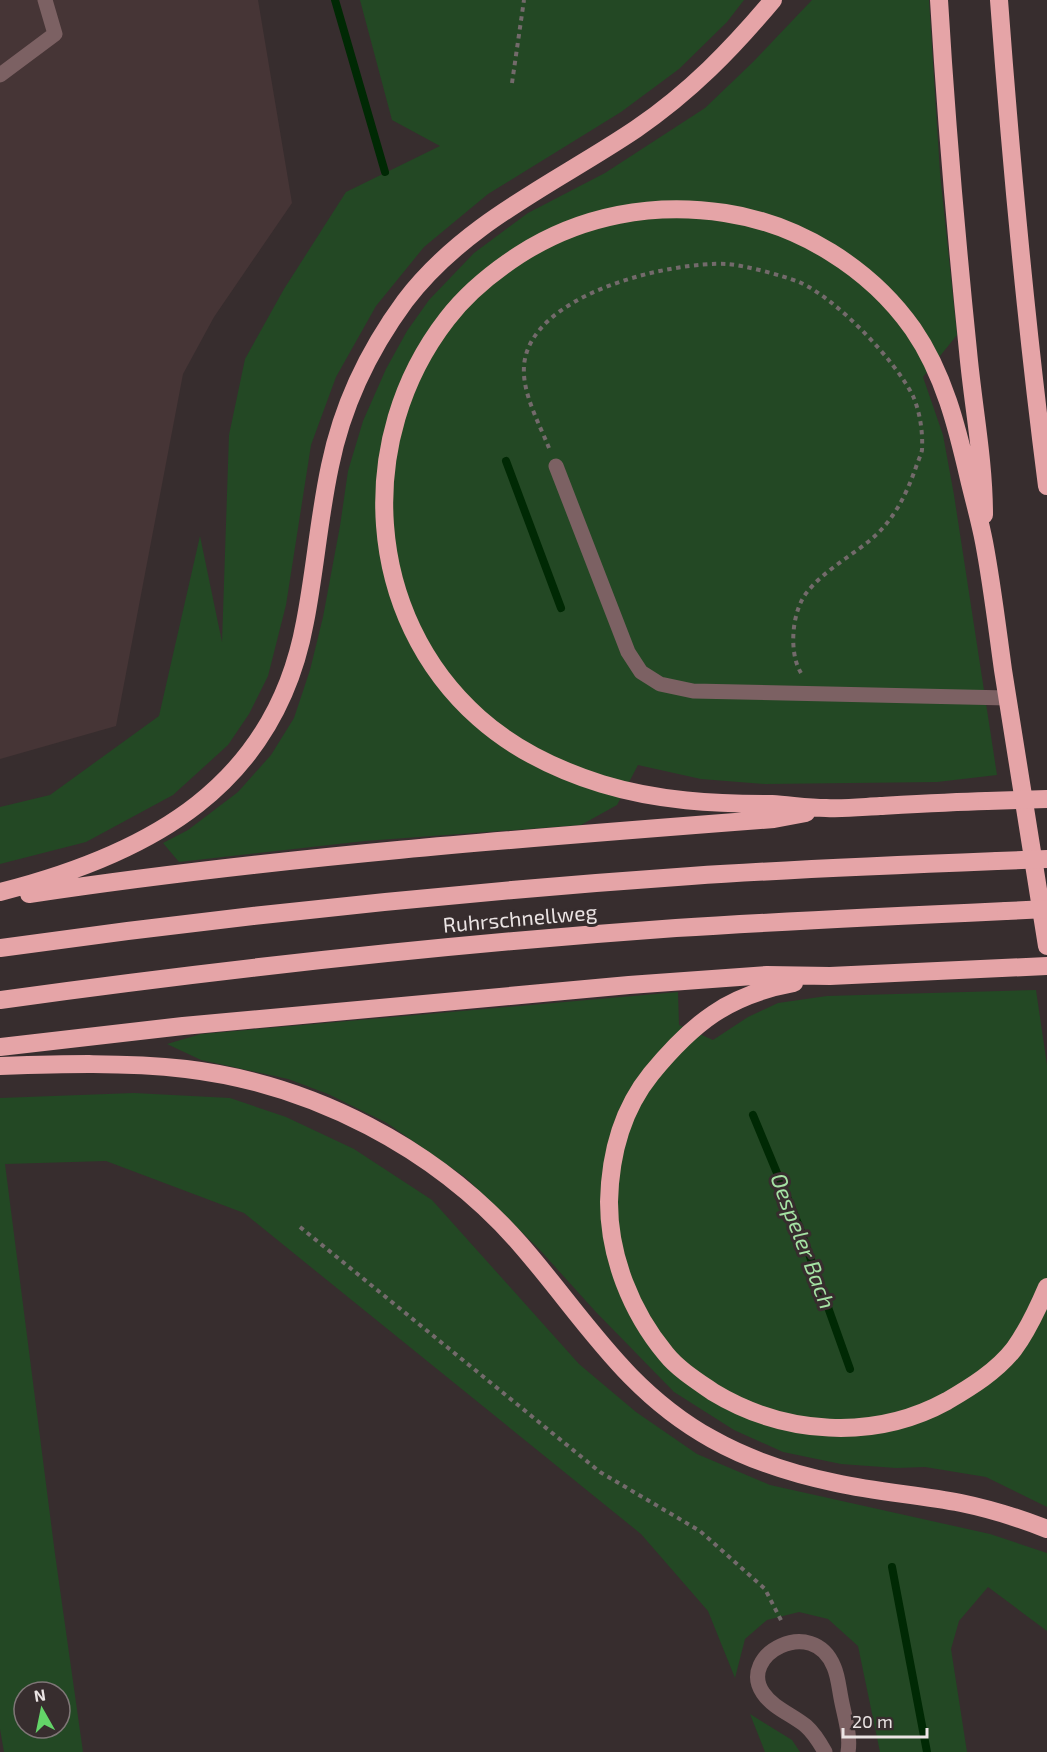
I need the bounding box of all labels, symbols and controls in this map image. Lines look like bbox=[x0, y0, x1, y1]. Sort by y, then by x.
street label: Ruhrschnellweg bbox=[442, 898, 598, 937]
water label: Oespeler Bach bbox=[766, 1169, 842, 1312]
north arrow bbox=[12, 1680, 72, 1740]
text: N bbox=[32, 1684, 47, 1705]
scale bar bbox=[843, 1701, 927, 1739]
text: 20 m bbox=[852, 1710, 893, 1732]

